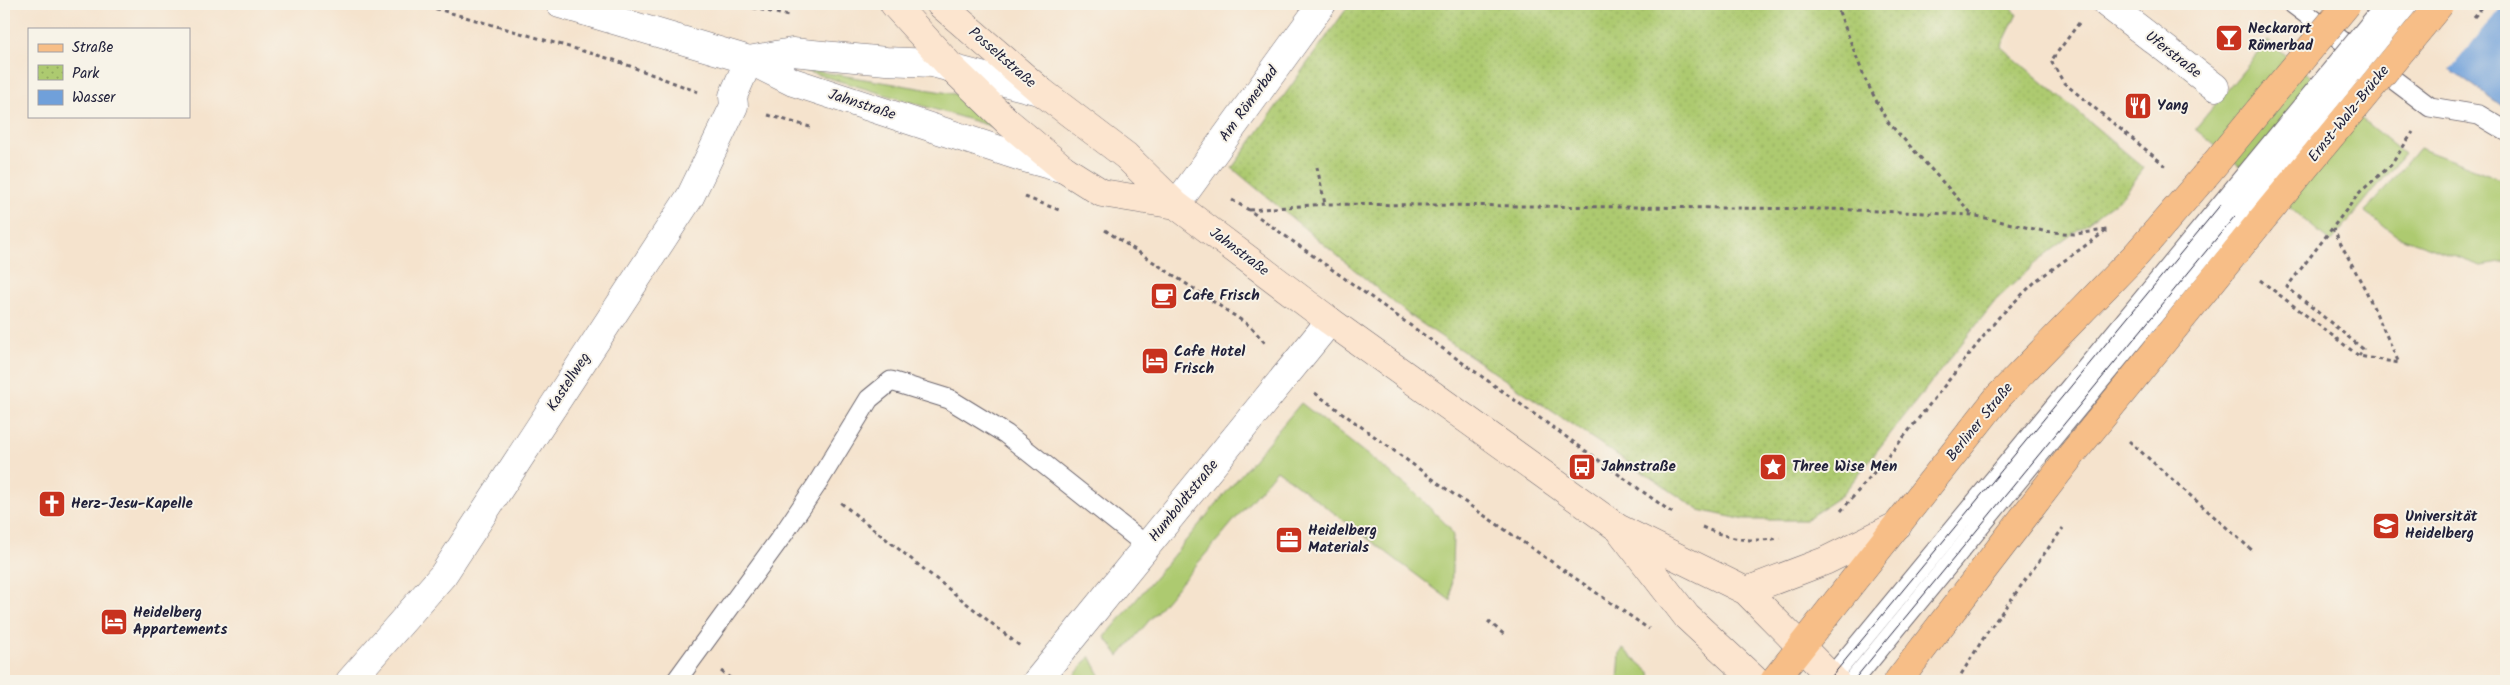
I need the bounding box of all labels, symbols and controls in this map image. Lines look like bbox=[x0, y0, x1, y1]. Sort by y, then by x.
place label: Neckarort Römerbad bbox=[2248, 17, 2314, 58]
street label: Posseltstraße bbox=[963, 21, 1042, 95]
bar icon: Neckarort Römerbad bbox=[2214, 23, 2244, 53]
street label: Uferstraße bbox=[2140, 25, 2207, 85]
legend bbox=[28, 28, 190, 118]
text: Straße bbox=[72, 36, 114, 60]
street label: Ernst-Walz-Brücke bbox=[2302, 60, 2396, 168]
street label: Am Römerbad bbox=[1213, 61, 1285, 147]
text: Park bbox=[72, 62, 100, 86]
street label: Jahnstraße bbox=[825, 83, 899, 127]
text: Wasser bbox=[72, 86, 116, 110]
restaurant icon: Yang bbox=[2123, 91, 2153, 121]
place label: Yang bbox=[2157, 94, 2189, 118]
street label: Jahnstraße bbox=[1204, 221, 1274, 283]
cafe icon: Cafe Frisch bbox=[1149, 281, 1179, 311]
place label: Cafe Frisch bbox=[1183, 284, 1260, 308]
place label: Cafe Hotel Frisch bbox=[1174, 340, 1245, 381]
hotel icon: Cafe Hotel Frisch bbox=[1140, 346, 1170, 376]
street label: Kastellweg bbox=[541, 348, 597, 416]
street label: Berliner Straße bbox=[1941, 377, 2020, 467]
bus stop icon: Jahnstraße bbox=[1567, 452, 1597, 482]
place icon: Three Wise Men bbox=[1758, 452, 1788, 482]
street label: Humboldtstraße bbox=[1143, 454, 1225, 548]
place label: Jahnstraße bbox=[1601, 455, 1677, 479]
place label: Three Wise Men bbox=[1792, 455, 1897, 479]
church icon: Herz-Jesu-Kapelle bbox=[37, 489, 67, 519]
place label: Herz-Jesu-Kapelle bbox=[71, 492, 194, 516]
place label: Universität Heidelberg bbox=[2405, 505, 2478, 546]
school or university icon: Universität Heidelberg bbox=[2371, 511, 2401, 541]
place label: Heidelberg Materials bbox=[1308, 519, 1377, 560]
office icon: Heidelberg Materials bbox=[1274, 525, 1304, 555]
place label: Heidelberg Appartements bbox=[133, 601, 227, 642]
hotel icon: Heidelberg Appartements bbox=[99, 607, 129, 637]

